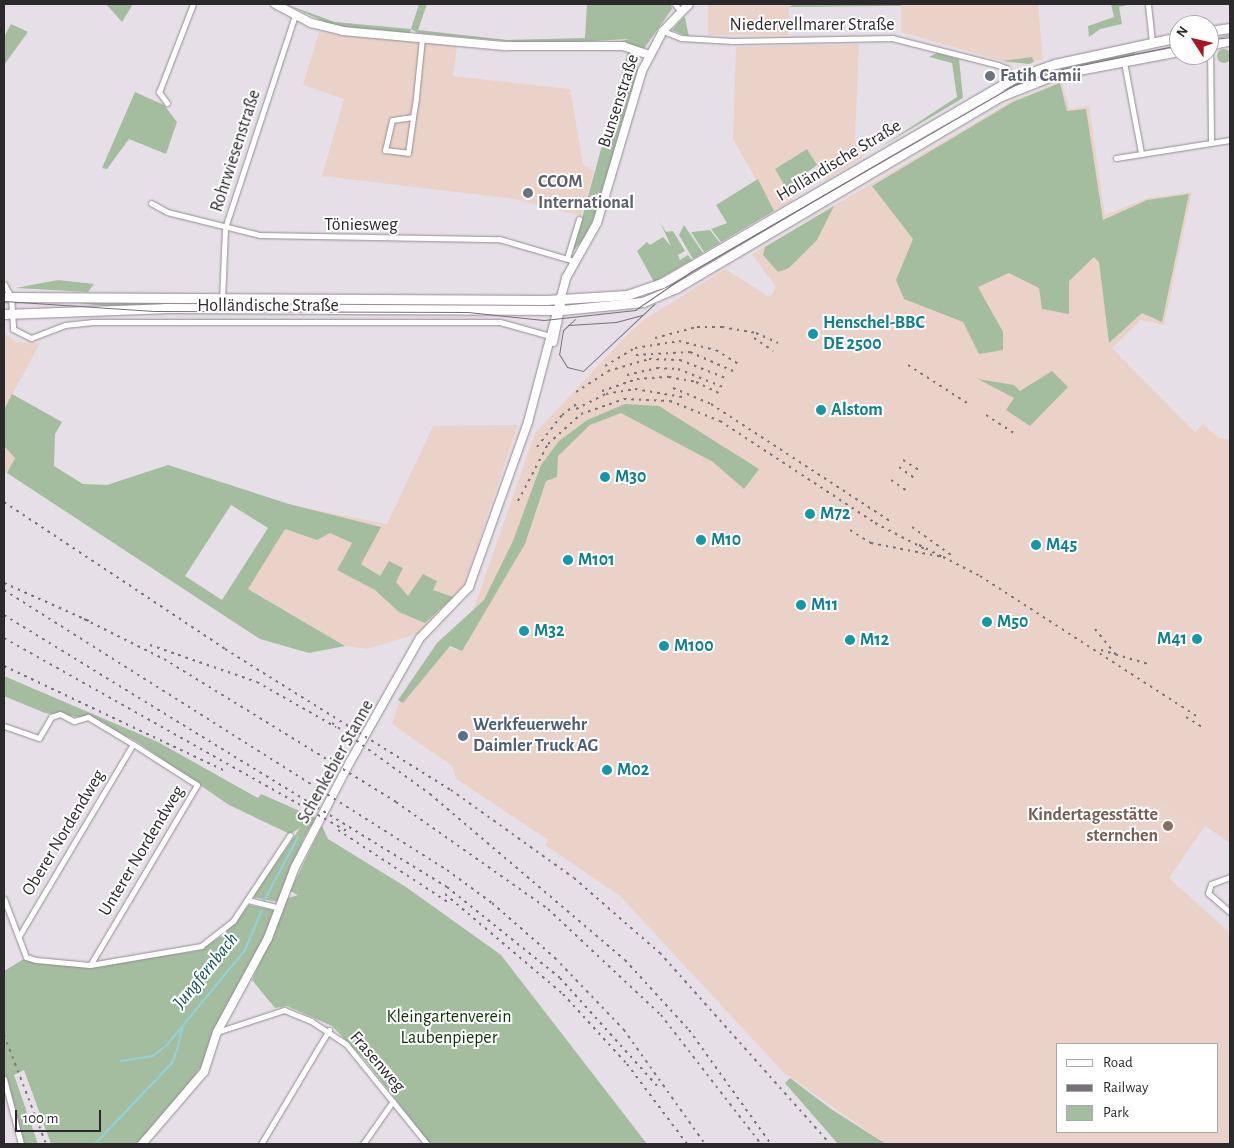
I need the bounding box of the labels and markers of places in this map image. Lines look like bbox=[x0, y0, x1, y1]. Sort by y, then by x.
place label: Fatih Camii bbox=[1000, 65, 1081, 87]
marker: Fatih Camii bbox=[984, 70, 996, 82]
place label: CCOM International bbox=[538, 172, 634, 214]
marker: CCOM International bbox=[522, 187, 534, 199]
place label: Henschel-BBC DE 2500 bbox=[823, 313, 925, 356]
marker: Henschel-BBC DE 2500 bbox=[807, 328, 819, 340]
place label: Alstom bbox=[831, 399, 883, 421]
marker: Alstom bbox=[815, 404, 827, 416]
place label: M30 bbox=[615, 466, 646, 488]
marker: M30 bbox=[599, 471, 611, 483]
place label: M72 bbox=[820, 503, 851, 525]
marker: M72 bbox=[804, 508, 816, 520]
place label: M10 bbox=[711, 529, 741, 551]
marker: M10 bbox=[695, 534, 707, 546]
place label: M45 bbox=[1046, 534, 1077, 556]
marker: M45 bbox=[1030, 539, 1042, 551]
place label: M101 bbox=[578, 549, 615, 571]
marker: M101 bbox=[562, 554, 574, 566]
place label: M11 bbox=[811, 594, 838, 616]
marker: M11 bbox=[795, 599, 807, 611]
place label: M50 bbox=[997, 611, 1028, 633]
marker: M50 bbox=[981, 616, 993, 628]
place label: M32 bbox=[534, 620, 565, 642]
marker: M32 bbox=[518, 625, 530, 637]
place label: M41 bbox=[1157, 628, 1187, 650]
place label: M12 bbox=[860, 629, 889, 651]
marker: M41 bbox=[1191, 633, 1203, 645]
marker: M12 bbox=[844, 634, 856, 646]
place label: M100 bbox=[674, 635, 714, 657]
marker: M100 bbox=[658, 640, 670, 652]
place label: Werkfeuerwehr Daimler Truck AG bbox=[473, 715, 598, 758]
marker: Werkfeuerwehr Daimler Truck AG bbox=[457, 730, 469, 742]
place label: M02 bbox=[617, 759, 649, 781]
marker: M02 bbox=[601, 764, 613, 776]
place label: Kindertagesstätte sternchen bbox=[1028, 805, 1158, 848]
marker: Kindertagesstätte sternchen bbox=[1162, 820, 1174, 832]

